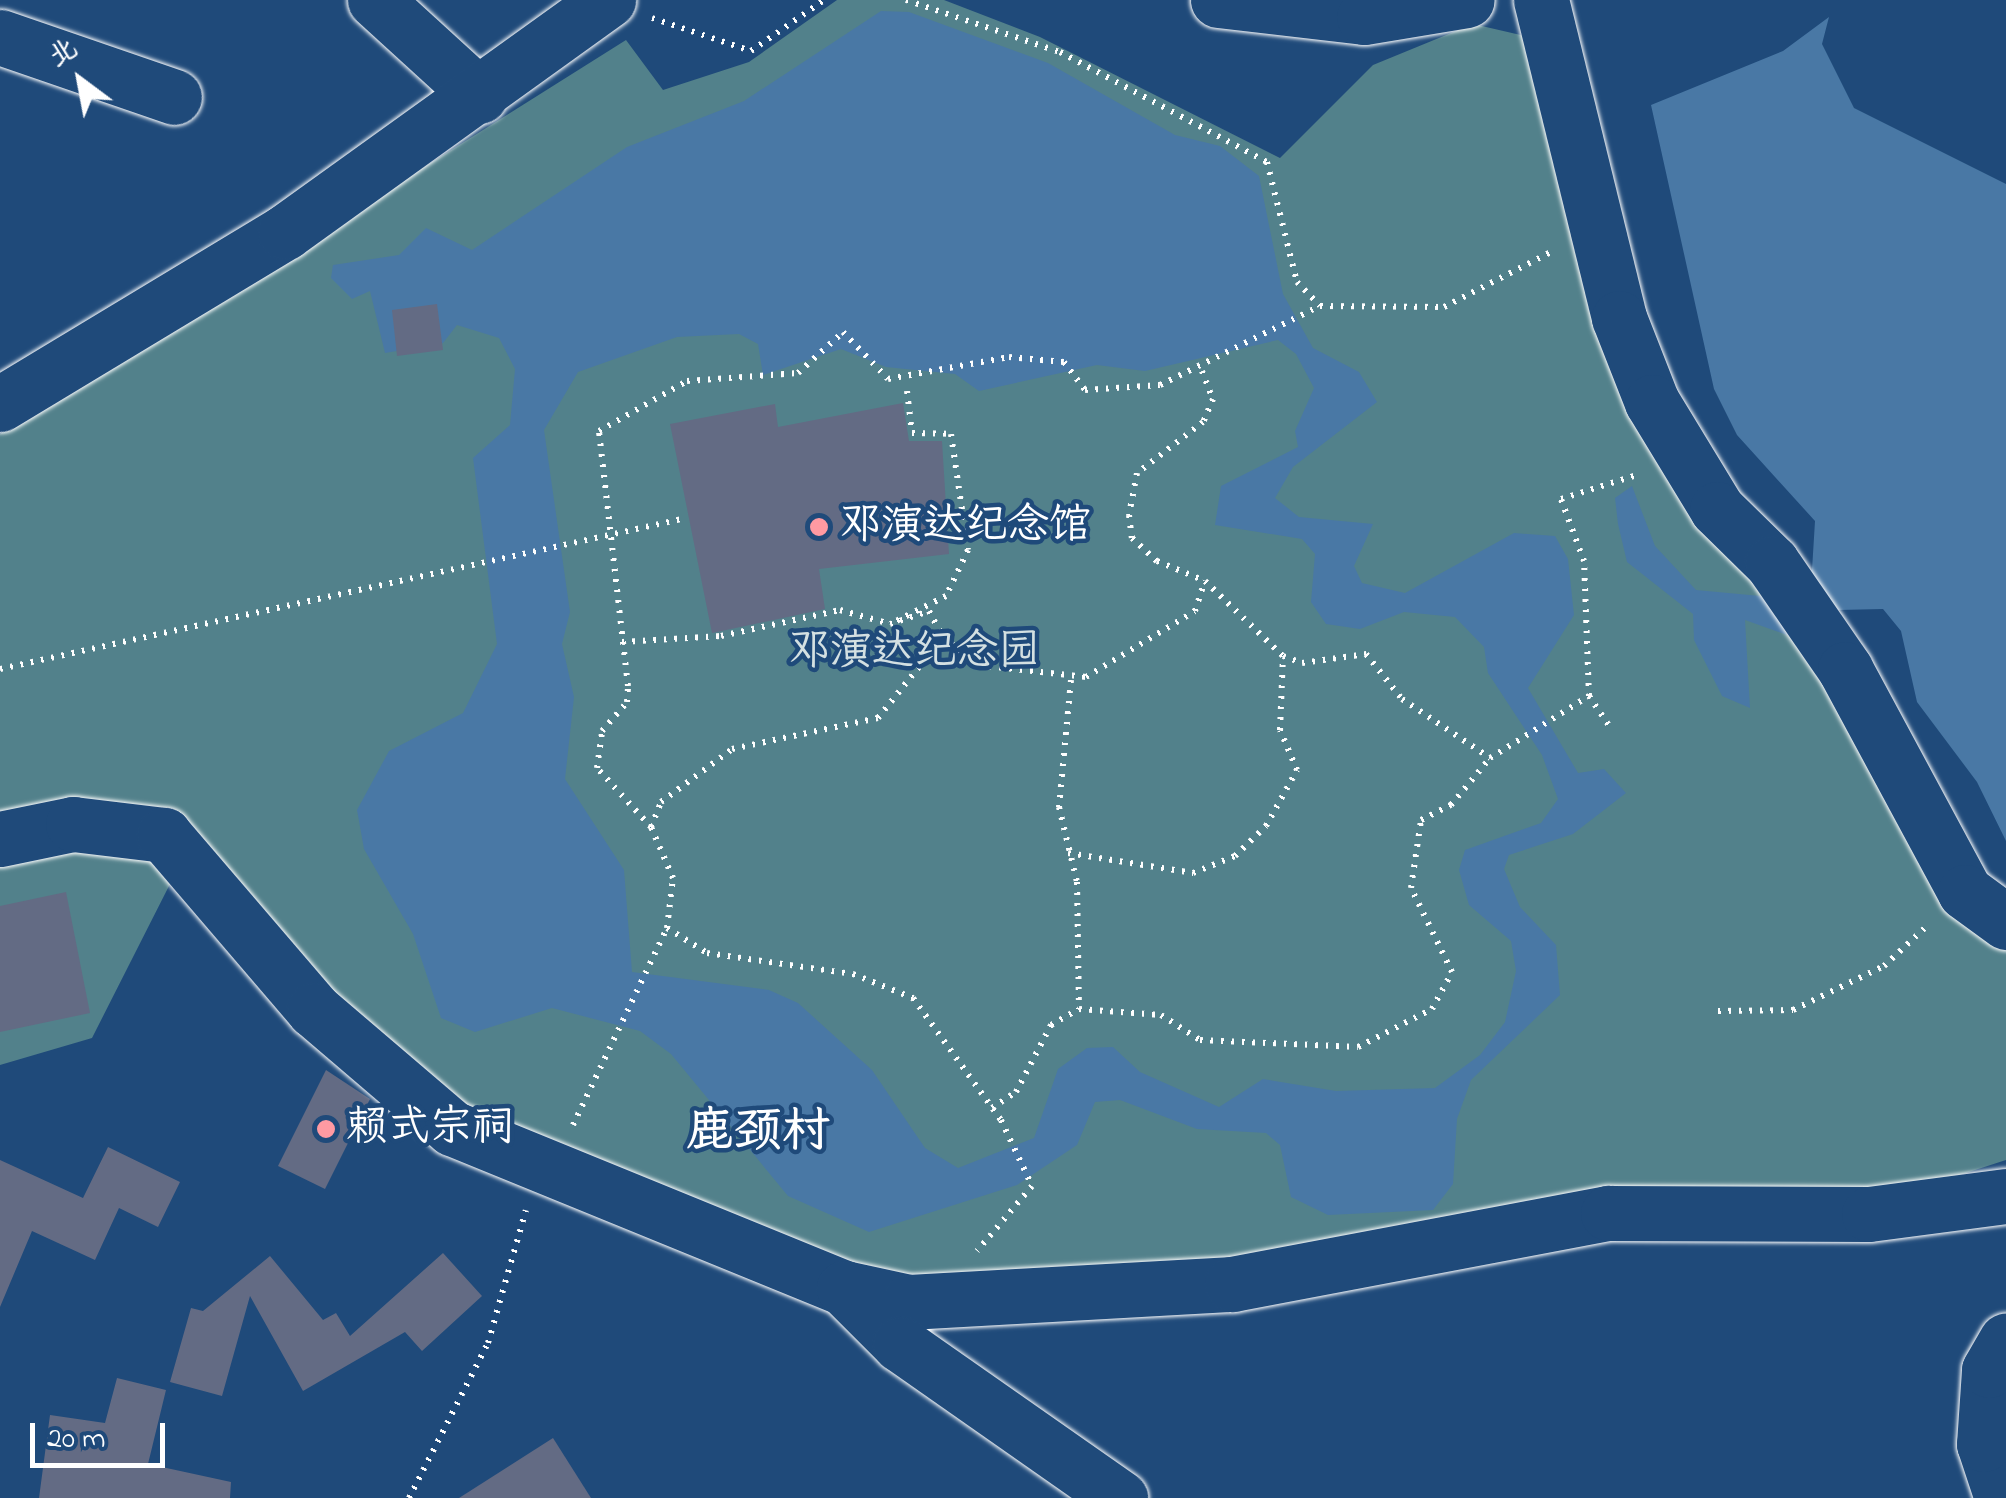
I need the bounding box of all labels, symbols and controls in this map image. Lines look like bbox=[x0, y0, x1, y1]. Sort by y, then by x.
text: 北 bbox=[41, 29, 87, 79]
north arrow bbox=[30, 30, 130, 130]
place label: 邓演达纪念馆 bbox=[839, 502, 1091, 552]
marker: 邓演达纪念馆 bbox=[808, 516, 830, 538]
park label: 邓演达纪念园 bbox=[788, 628, 1040, 678]
place label: 赖式宗祠 bbox=[346, 1104, 514, 1154]
district label: 鹿颈村 bbox=[686, 1105, 830, 1163]
marker: 赖式宗祠 bbox=[315, 1118, 337, 1140]
scale bar bbox=[35, 1403, 170, 1465]
text: 20 m bbox=[47, 1418, 106, 1462]

